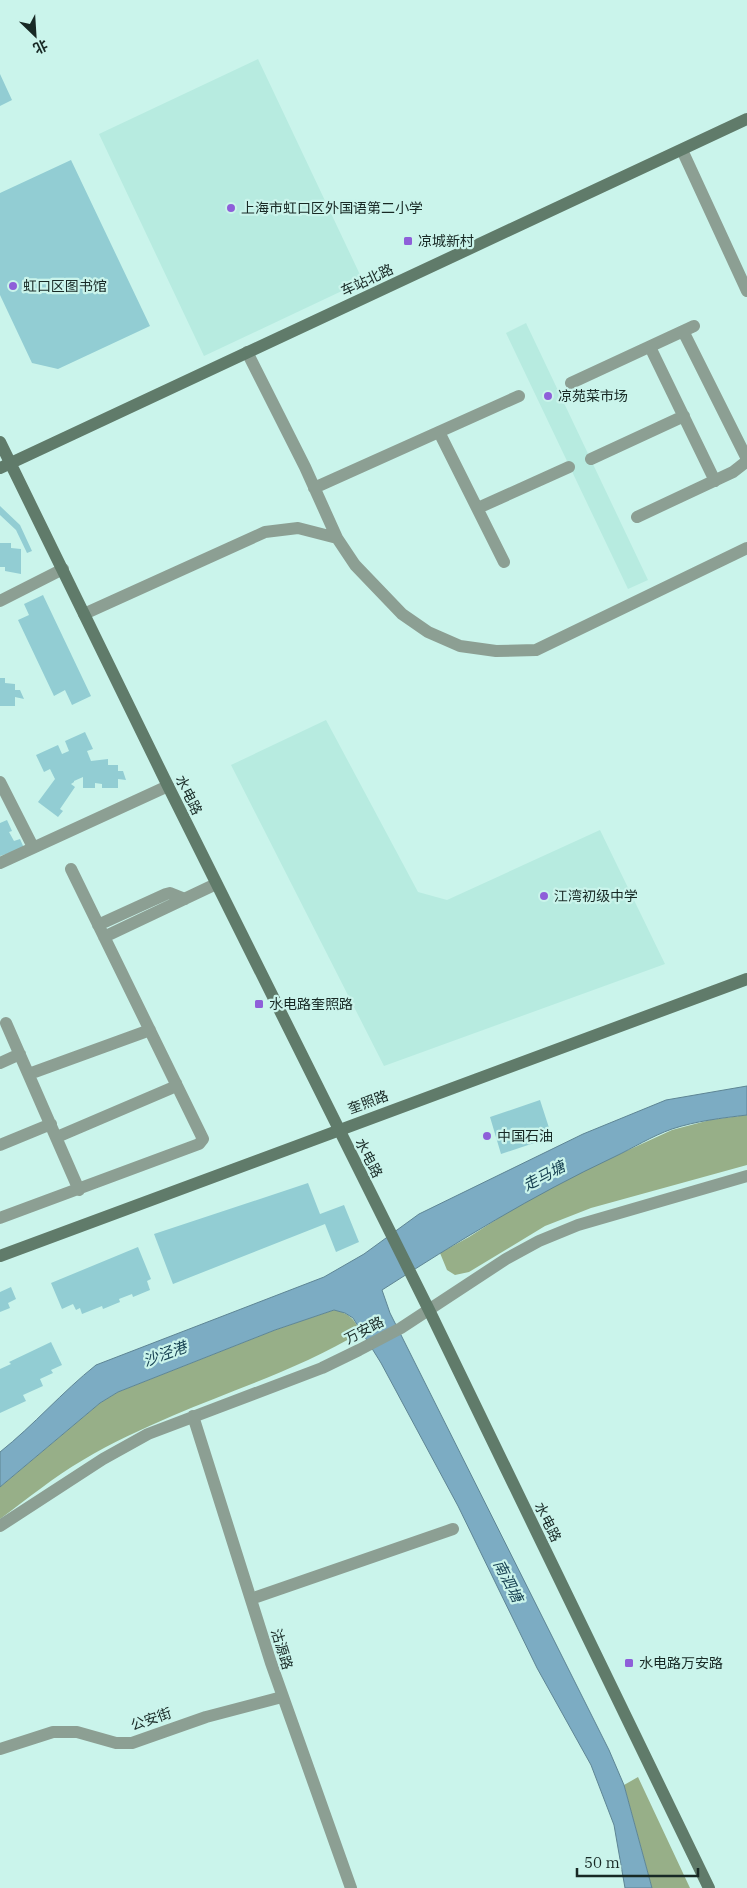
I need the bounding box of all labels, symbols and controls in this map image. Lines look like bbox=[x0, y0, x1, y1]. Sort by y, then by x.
north arrow bbox=[10, 10, 60, 60]
text: 北 bbox=[30, 36, 51, 58]
place label: 上海市虹口区外国语第二小学 bbox=[241, 199, 423, 217]
marker: 上海市虹口区外国语第二小学 bbox=[225, 202, 237, 214]
place label: 凉城新村 bbox=[418, 232, 474, 250]
marker: 凉城新村 bbox=[402, 235, 414, 247]
street label: 车站北路 bbox=[338, 260, 396, 300]
place label: 虹口区图书馆 bbox=[23, 277, 107, 295]
marker: 虹口区图书馆 bbox=[7, 280, 19, 292]
place label: 凉苑菜市场 bbox=[558, 387, 628, 405]
marker: 凉苑菜市场 bbox=[542, 390, 554, 402]
street label: 水电路 bbox=[172, 772, 206, 818]
place label: 江湾初级中学 bbox=[554, 887, 638, 905]
marker: 江湾初级中学 bbox=[538, 890, 550, 902]
place label: 水电路奎照路 bbox=[269, 995, 353, 1013]
marker: 水电路奎照路 bbox=[253, 998, 265, 1010]
street label: 奎照路 bbox=[345, 1086, 391, 1118]
place label: 中国石油 bbox=[497, 1127, 553, 1145]
marker: 中国石油 bbox=[481, 1130, 493, 1142]
street label: 水电路 bbox=[351, 1135, 387, 1181]
water label: 走马塘 bbox=[519, 1155, 571, 1195]
street label: 万安路 bbox=[341, 1312, 387, 1348]
water label: 沙泾港 bbox=[140, 1336, 191, 1370]
street label: 水电路 bbox=[531, 1499, 565, 1545]
water label: 南泗塘 bbox=[490, 1556, 528, 1608]
street label: 沽源路 bbox=[267, 1626, 297, 1672]
place label: 水电路万安路 bbox=[639, 1654, 723, 1672]
marker: 水电路万安路 bbox=[623, 1657, 635, 1669]
street label: 公安街 bbox=[128, 1704, 174, 1734]
scale bar bbox=[577, 1846, 698, 1878]
text: 50 m bbox=[584, 1853, 620, 1872]

